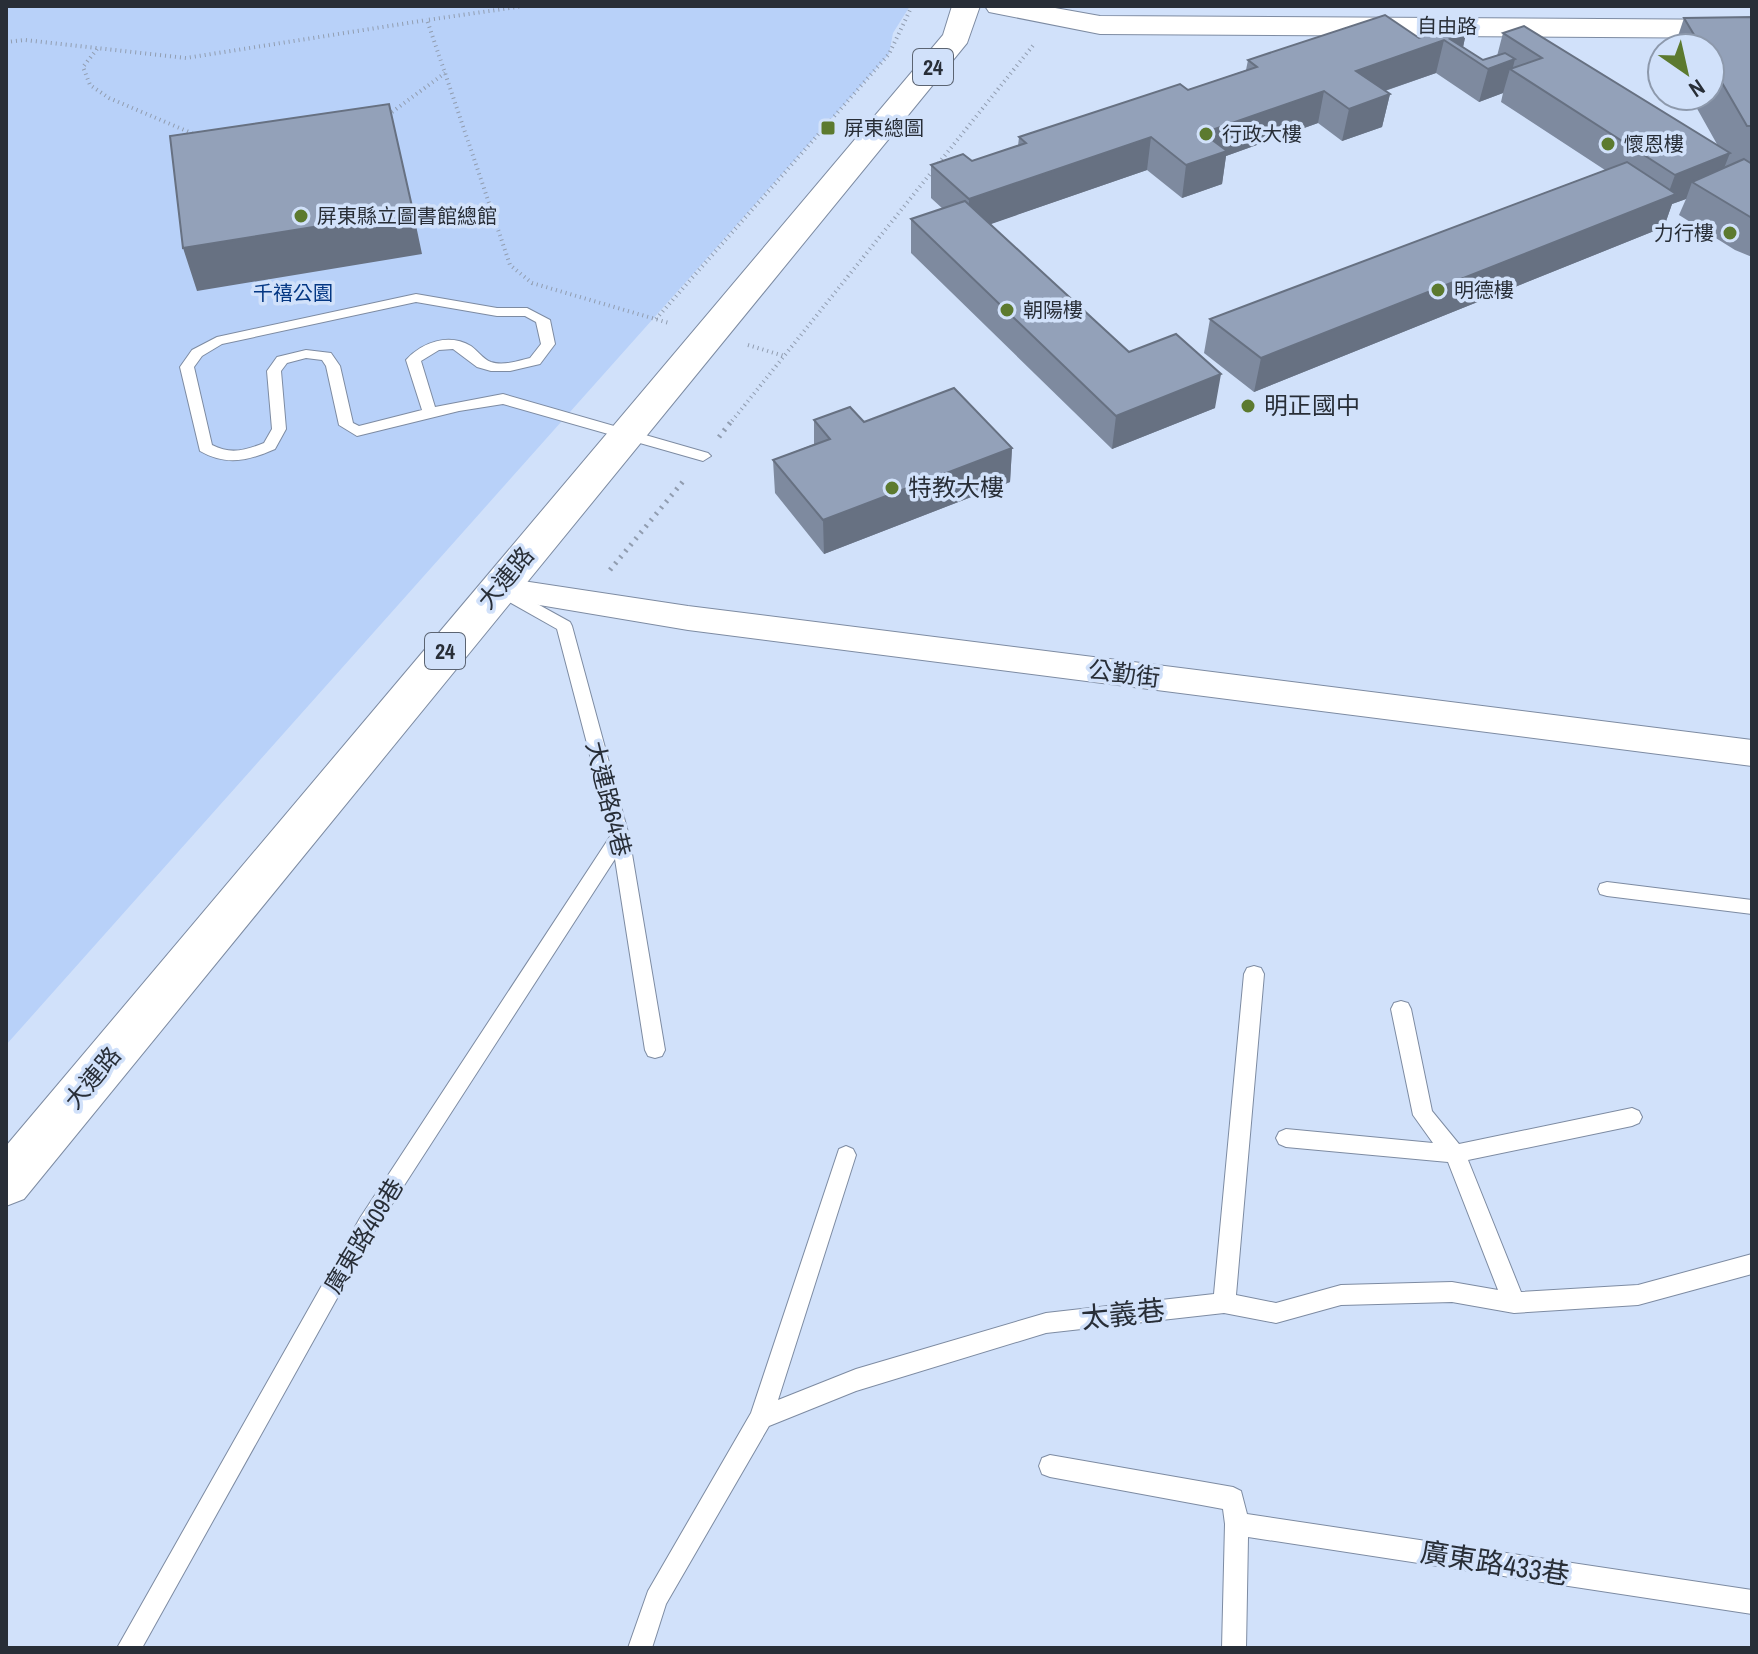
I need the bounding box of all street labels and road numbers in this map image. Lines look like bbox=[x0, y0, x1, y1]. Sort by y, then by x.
street label: 自由路 bbox=[1417, 11, 1477, 40]
road number: 24 bbox=[913, 49, 953, 85]
street label: 大連路 bbox=[470, 539, 541, 615]
road number: 24 bbox=[425, 633, 465, 669]
street label: 公勤街 bbox=[1086, 653, 1162, 693]
street label: 大連路64巷 bbox=[579, 738, 639, 860]
street label: 大連路 bbox=[57, 1039, 128, 1115]
street label: 廣東路409巷 bbox=[316, 1172, 410, 1299]
street label: 太義巷 bbox=[1079, 1291, 1167, 1337]
street label: 廣東路433巷 bbox=[1418, 1532, 1572, 1594]

